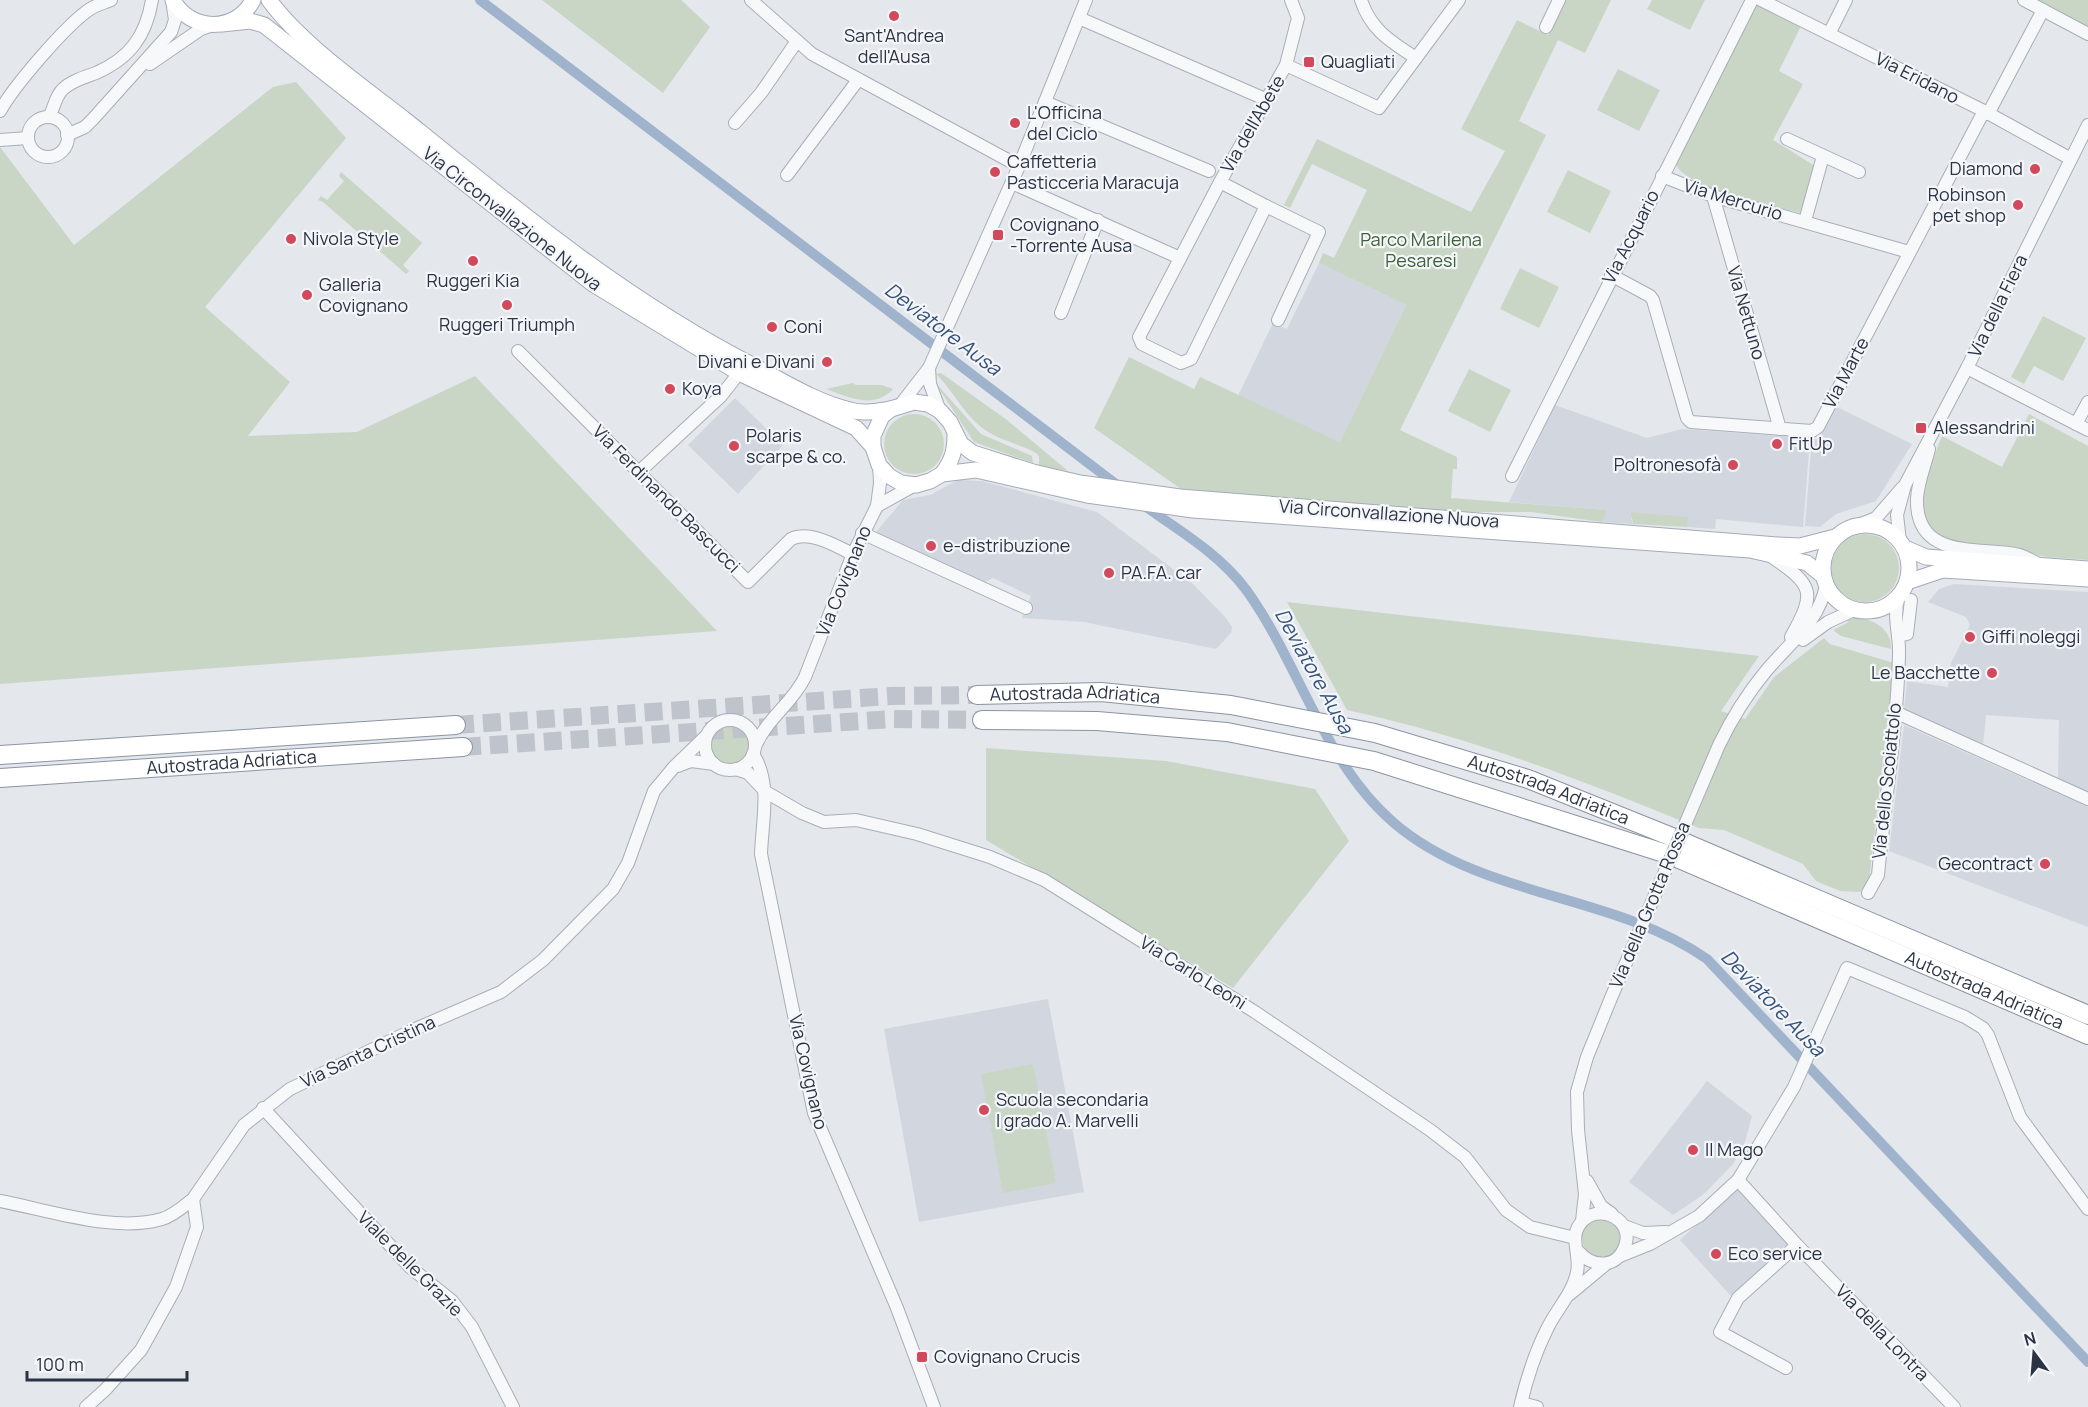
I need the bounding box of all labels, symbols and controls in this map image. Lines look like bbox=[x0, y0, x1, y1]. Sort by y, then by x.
marker: Sant'Andrea dell'Ausa bbox=[887, 9, 901, 23]
place label: Sant'Andrea dell'Ausa bbox=[844, 23, 944, 68]
street label: Via Eridano bbox=[1871, 46, 1964, 109]
place label: Quagliati bbox=[1321, 49, 1395, 73]
marker: Quagliati bbox=[1302, 55, 1316, 69]
street label: Via dell'Abete bbox=[1214, 70, 1290, 177]
place label: L'Officina del Ciclo bbox=[1027, 100, 1102, 145]
marker: L'Officina del Ciclo bbox=[1008, 116, 1022, 130]
street label: Via Circonvallazione Nuova bbox=[418, 141, 607, 296]
place label: Caffetteria Pasticceria Maracuja bbox=[1007, 149, 1179, 194]
place label: Diamond bbox=[1950, 156, 2023, 180]
marker: Diamond bbox=[2028, 162, 2042, 176]
marker: Caffetteria Pasticceria Maracuja bbox=[988, 165, 1002, 179]
street label: Via Mercurio bbox=[1681, 173, 1786, 225]
place label: Robinson pet shop bbox=[1928, 182, 2006, 227]
street label: Via Acquario bbox=[1596, 185, 1664, 288]
marker: Robinson pet shop bbox=[2011, 198, 2025, 212]
place label: Covignano -Torrente Ausa bbox=[1010, 212, 1132, 257]
place label: Nivola Style bbox=[303, 226, 399, 250]
park label: Parco Marilena Pesaresi bbox=[1360, 227, 1482, 272]
marker: Covignano -Torrente Ausa bbox=[991, 228, 1005, 242]
marker: Nivola Style bbox=[284, 232, 298, 246]
street label: Via della Fiera bbox=[1962, 250, 2032, 361]
marker: Ruggeri Kia bbox=[466, 254, 480, 268]
street label: Via Nettuno bbox=[1722, 263, 1772, 362]
place label: Ruggeri Kia bbox=[426, 268, 520, 292]
place label: Galleria Covignano bbox=[319, 272, 408, 317]
water label: Deviatore Ausa bbox=[880, 276, 1008, 382]
marker: Galleria Covignano bbox=[300, 288, 314, 302]
marker: Ruggeri Triumph bbox=[500, 298, 514, 312]
place label: Ruggeri Triumph bbox=[439, 312, 575, 336]
place label: Coni bbox=[784, 314, 822, 338]
marker: Coni bbox=[765, 320, 779, 334]
street label: Via Marte bbox=[1816, 333, 1874, 412]
place label: Divani e Divani bbox=[698, 349, 815, 373]
marker: Divani e Divani bbox=[820, 355, 834, 369]
place label: Koya bbox=[682, 376, 721, 400]
marker: Koya bbox=[663, 382, 677, 396]
place label: Alessandrini bbox=[1933, 415, 2035, 439]
street label: Via Ferdinando Bascucci bbox=[588, 419, 746, 577]
marker: Alessandrini bbox=[1914, 421, 1928, 435]
place label: Polaris scarpe & co. bbox=[746, 423, 847, 468]
place label: FitUp bbox=[1789, 431, 1833, 455]
marker: FitUp bbox=[1770, 437, 1784, 451]
marker: Polaris scarpe & co. bbox=[727, 439, 741, 453]
place label: Poltronesofà bbox=[1614, 452, 1721, 476]
marker: Poltronesofà bbox=[1726, 458, 1740, 472]
street label: Via Circonvallazione Nuova bbox=[1278, 493, 1500, 533]
street label: Via Covignano bbox=[810, 522, 876, 640]
place label: e-distribuzione bbox=[943, 533, 1070, 557]
marker: e-distribuzione bbox=[924, 539, 938, 553]
place label: PA.FA. car bbox=[1121, 560, 1202, 584]
marker: PA.FA. car bbox=[1102, 566, 1116, 580]
water label: Deviatore Ausa bbox=[1269, 603, 1360, 739]
place label: Giffi noleggi bbox=[1982, 624, 2080, 648]
marker: Giffi noleggi bbox=[1963, 630, 1977, 644]
place label: Le Bacchette bbox=[1871, 660, 1980, 684]
marker: Le Bacchette bbox=[1985, 666, 1999, 680]
street label: Autostrada Adriatica bbox=[989, 679, 1161, 709]
street label: Via dello Scoiattolo bbox=[1866, 702, 1906, 860]
street label: Autostrada Adriatica bbox=[145, 744, 317, 779]
street label: Autostrada Adriatica bbox=[1465, 749, 1633, 830]
street label: Via della Grotta Rossa bbox=[1603, 818, 1695, 992]
place label: Gecontract bbox=[1938, 851, 2033, 875]
marker: Gecontract bbox=[2038, 857, 2052, 871]
street label: Via Carlo Leoni bbox=[1136, 930, 1251, 1014]
water label: Deviatore Ausa bbox=[1715, 943, 1832, 1063]
street label: Autostrada Adriatica bbox=[1901, 945, 2068, 1034]
street label: Via Santa Cristina bbox=[296, 1009, 439, 1093]
street label: Via Covignano bbox=[784, 1012, 834, 1132]
place label: Scuola secondaria I grado A. Marvelli bbox=[996, 1087, 1149, 1132]
marker: Scuola secondaria I grado A. Marvelli bbox=[977, 1103, 991, 1117]
place label: Il Mago bbox=[1705, 1137, 1763, 1161]
marker: Il Mago bbox=[1686, 1143, 1700, 1157]
street label: Viale delle Grazie bbox=[353, 1205, 469, 1321]
place label: Eco service bbox=[1728, 1241, 1822, 1265]
marker: Eco service bbox=[1709, 1247, 1723, 1261]
street label: Via della Lontra bbox=[1831, 1279, 1935, 1386]
north arrow bbox=[2004, 1323, 2064, 1383]
text: N bbox=[2021, 1326, 2038, 1351]
scale bar bbox=[27, 1344, 188, 1382]
place label: Covignano Crucis bbox=[934, 1344, 1080, 1368]
marker: Covignano Crucis bbox=[915, 1350, 929, 1364]
text: 100 m bbox=[36, 1352, 84, 1376]

